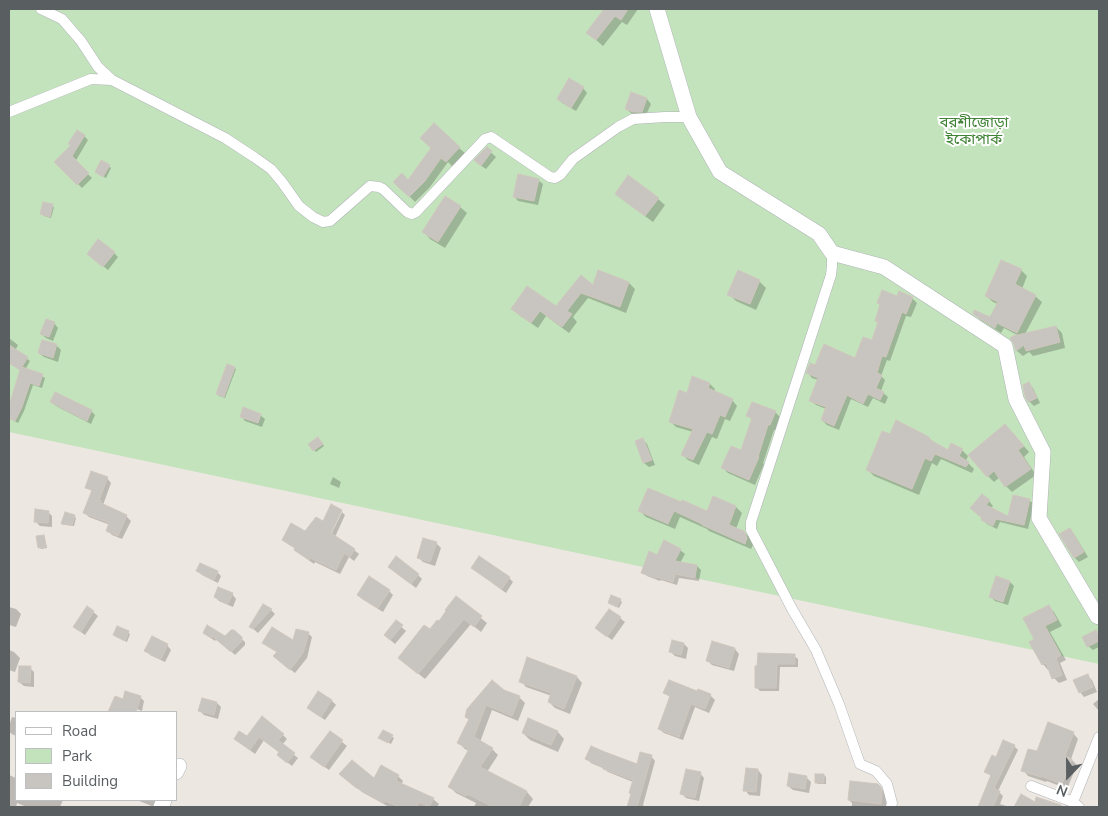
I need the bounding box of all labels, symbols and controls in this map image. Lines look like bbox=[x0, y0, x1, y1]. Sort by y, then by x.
park label: বরশীজোড়া ইকোপার্ক bbox=[939, 114, 1009, 149]
legend bbox=[15, 711, 178, 801]
text: Road bbox=[62, 721, 97, 741]
text: Park bbox=[62, 746, 92, 766]
north arrow bbox=[1043, 751, 1093, 801]
text: Building bbox=[62, 771, 118, 791]
text: N bbox=[1054, 780, 1071, 801]

